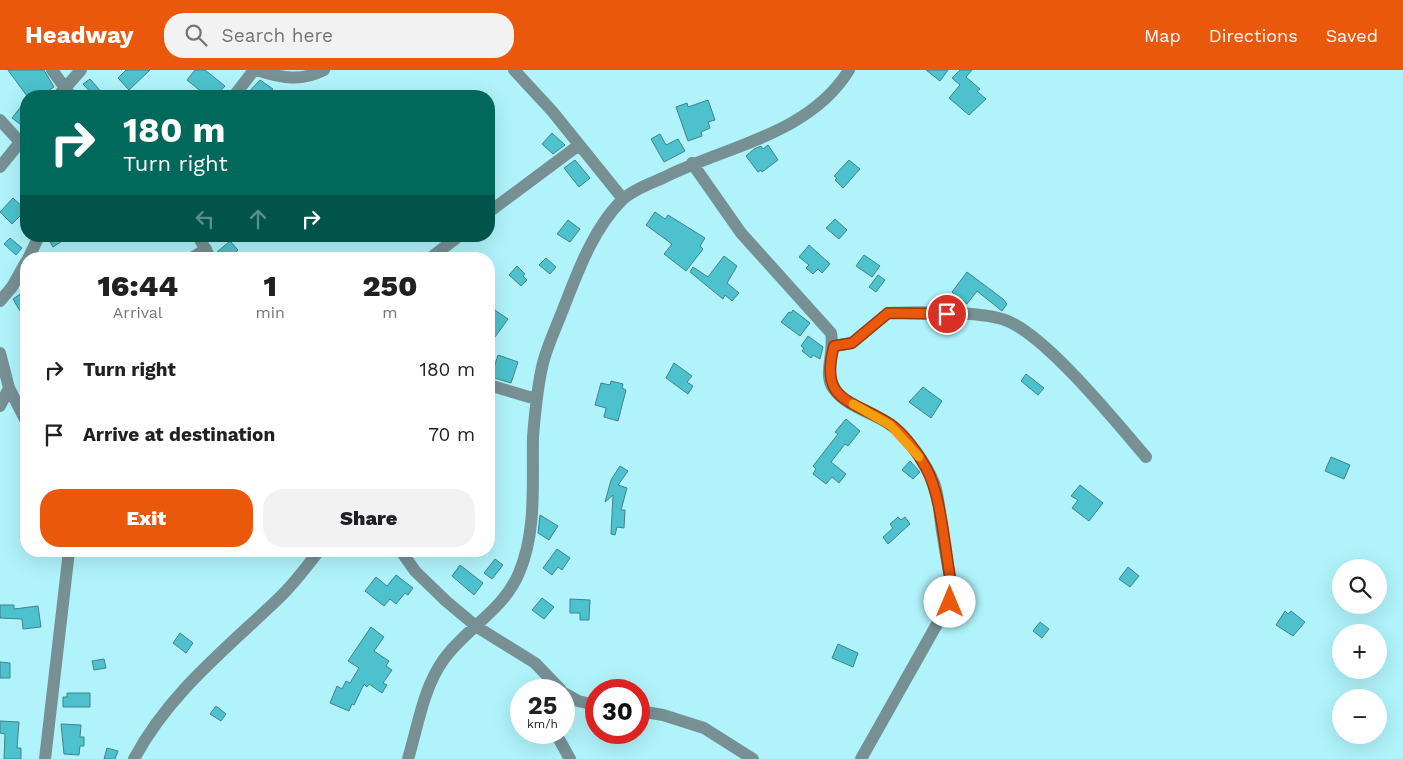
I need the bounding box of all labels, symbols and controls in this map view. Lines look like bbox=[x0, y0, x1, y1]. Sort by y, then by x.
search box bbox=[164, 13, 514, 58]
text: Headway bbox=[25, 21, 134, 49]
icon: search bbox=[182, 21, 210, 49]
text: Search here bbox=[222, 24, 333, 47]
text: Map bbox=[1144, 25, 1181, 46]
text: Directions bbox=[1209, 25, 1298, 46]
text: Saved bbox=[1326, 25, 1378, 46]
text: 180 m bbox=[123, 109, 226, 151]
icon: right bbox=[40, 110, 105, 175]
text: Turn right bbox=[123, 151, 228, 176]
icon: left bbox=[191, 205, 219, 233]
icon: ahead bbox=[244, 205, 272, 233]
icon: right bbox=[297, 205, 325, 233]
text: 16:44 bbox=[97, 268, 178, 303]
text: 1 bbox=[264, 268, 277, 303]
text: 250 bbox=[362, 268, 418, 303]
pin bbox=[926, 293, 968, 335]
icon: arrive bbox=[933, 300, 961, 328]
text: Arrival bbox=[113, 303, 163, 322]
text: min bbox=[256, 303, 285, 322]
text: m bbox=[382, 303, 398, 322]
icon: right bbox=[40, 356, 68, 384]
text: Turn right bbox=[83, 358, 176, 381]
text: 180 m bbox=[419, 358, 475, 381]
icon: arrive bbox=[40, 421, 68, 449]
text: Arrive at destination bbox=[83, 423, 275, 446]
text: 70 m bbox=[428, 423, 475, 446]
button: Exit bbox=[40, 489, 253, 547]
button: Share bbox=[263, 489, 475, 547]
map controls bbox=[1332, 559, 1387, 744]
button: search bbox=[1332, 559, 1387, 614]
position arrow bbox=[923, 575, 975, 627]
button: + bbox=[1332, 624, 1387, 679]
speed limit sign: 30 bbox=[585, 679, 650, 744]
button: − bbox=[1332, 689, 1387, 744]
text: 25 bbox=[528, 691, 557, 720]
text: km/h bbox=[527, 717, 558, 731]

